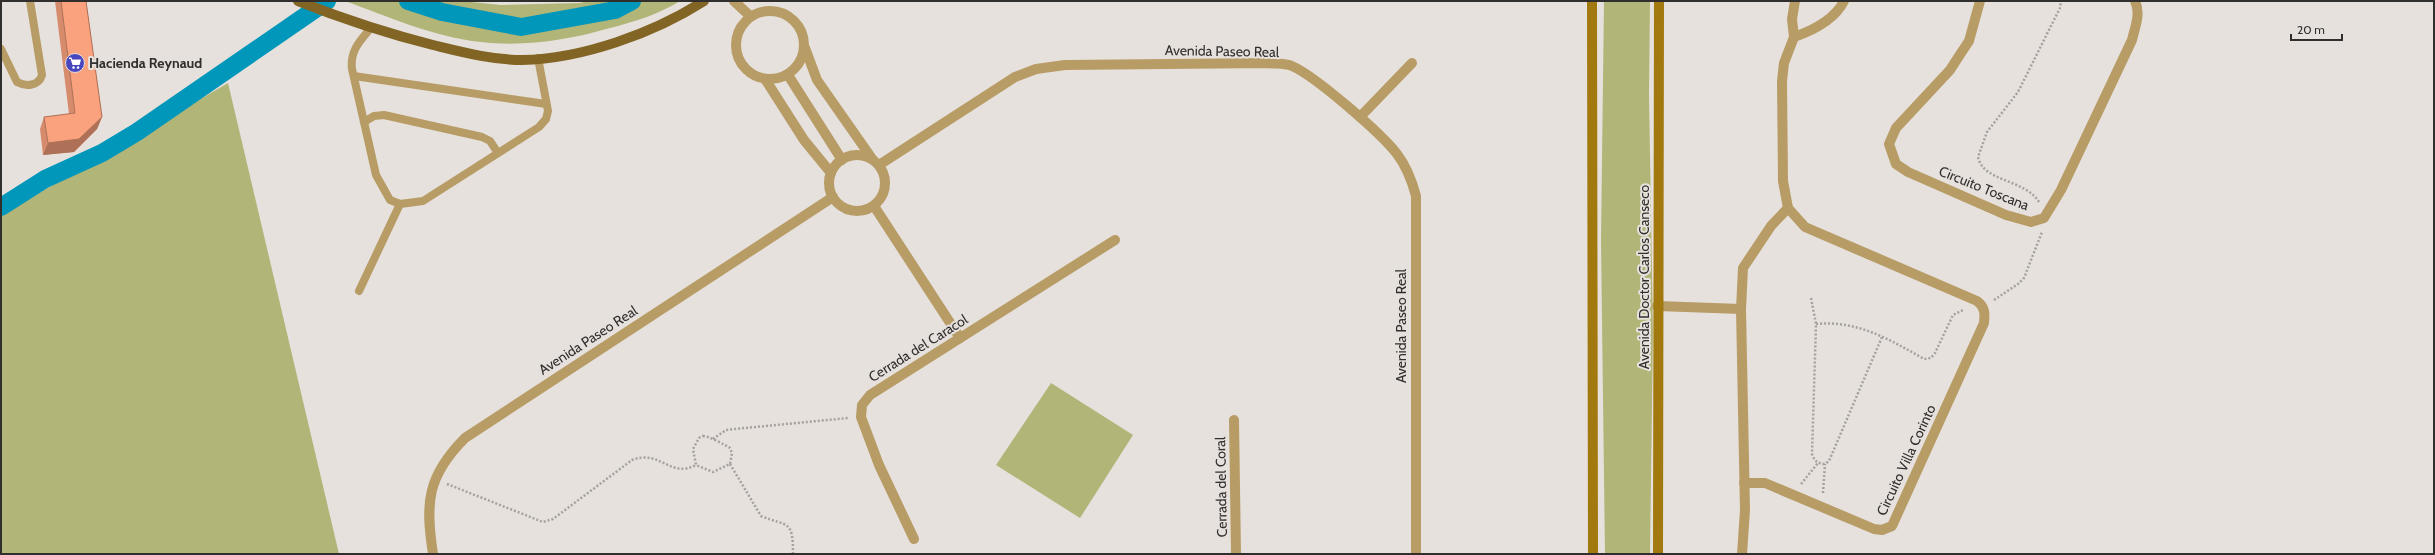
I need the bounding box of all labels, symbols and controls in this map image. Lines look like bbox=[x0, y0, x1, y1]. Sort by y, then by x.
scale bar bbox=[2291, 16, 2342, 42]
text: 20 m bbox=[2297, 22, 2325, 37]
street label: Avenida Paseo Real bbox=[1165, 41, 1280, 61]
supermarket icon: Hacienda Reynaud bbox=[64, 52, 86, 74]
place label: Hacienda Reynaud bbox=[89, 54, 202, 72]
street label: Circuito Toscana bbox=[1936, 162, 2032, 214]
street label: Avenida Doctor Carlos Canseco bbox=[1635, 185, 1653, 369]
street label: Avenida Paseo Real bbox=[1392, 268, 1410, 383]
street label: Avenida Paseo Real bbox=[535, 301, 641, 379]
street label: Cerrada del Caracol bbox=[865, 310, 972, 386]
street label: Circuito Villa Corinto bbox=[1872, 401, 1940, 518]
street label: Cerrada del Coral bbox=[1211, 436, 1231, 537]

